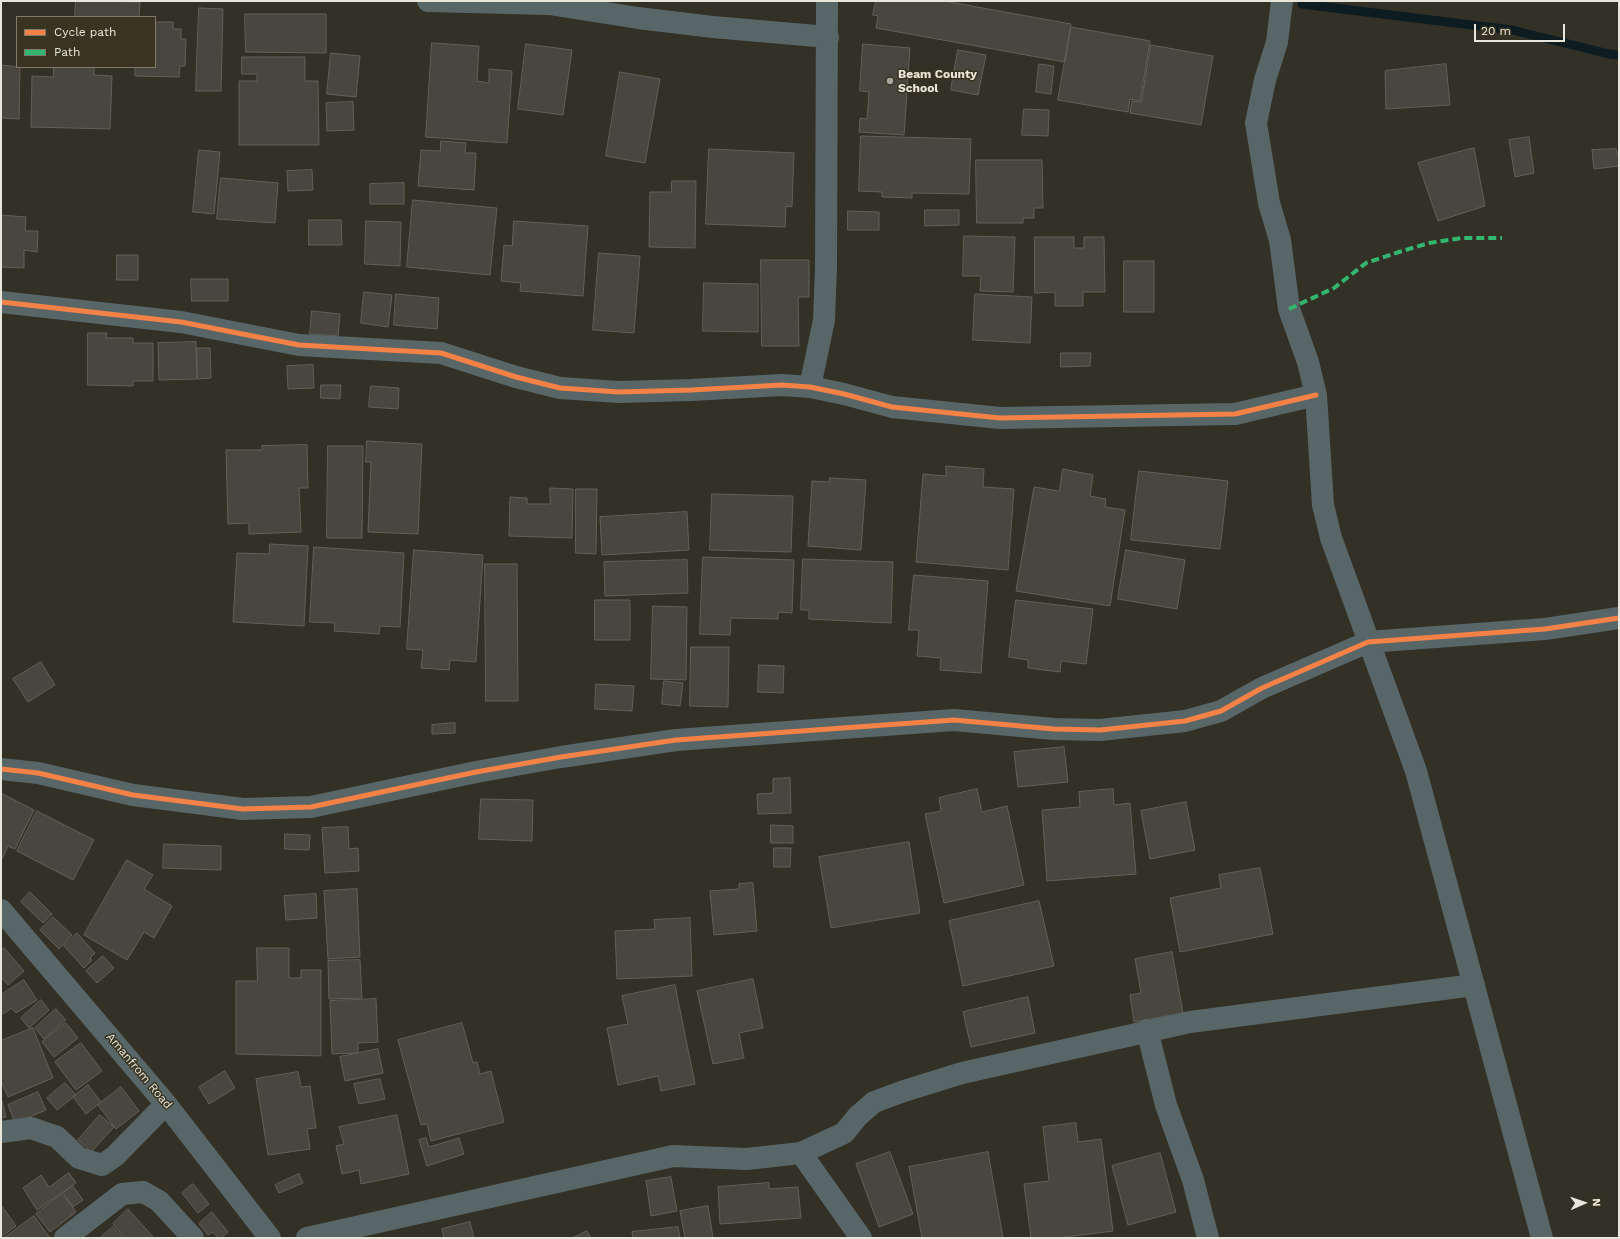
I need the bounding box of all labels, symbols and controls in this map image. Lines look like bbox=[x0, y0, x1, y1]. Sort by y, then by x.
legend bbox=[16, 16, 156, 68]
scale bar bbox=[1476, 16, 1567, 42]
text: 20 m bbox=[1481, 24, 1511, 38]
text: Cycle path bbox=[54, 25, 116, 39]
text: Path bbox=[54, 45, 80, 59]
place label: Beam County School bbox=[898, 67, 977, 95]
marker: Beam County School bbox=[885, 76, 895, 86]
street label: Amanfrom Road bbox=[103, 1030, 175, 1112]
north arrow bbox=[1564, 1183, 1604, 1223]
text: N bbox=[1590, 1198, 1603, 1207]

